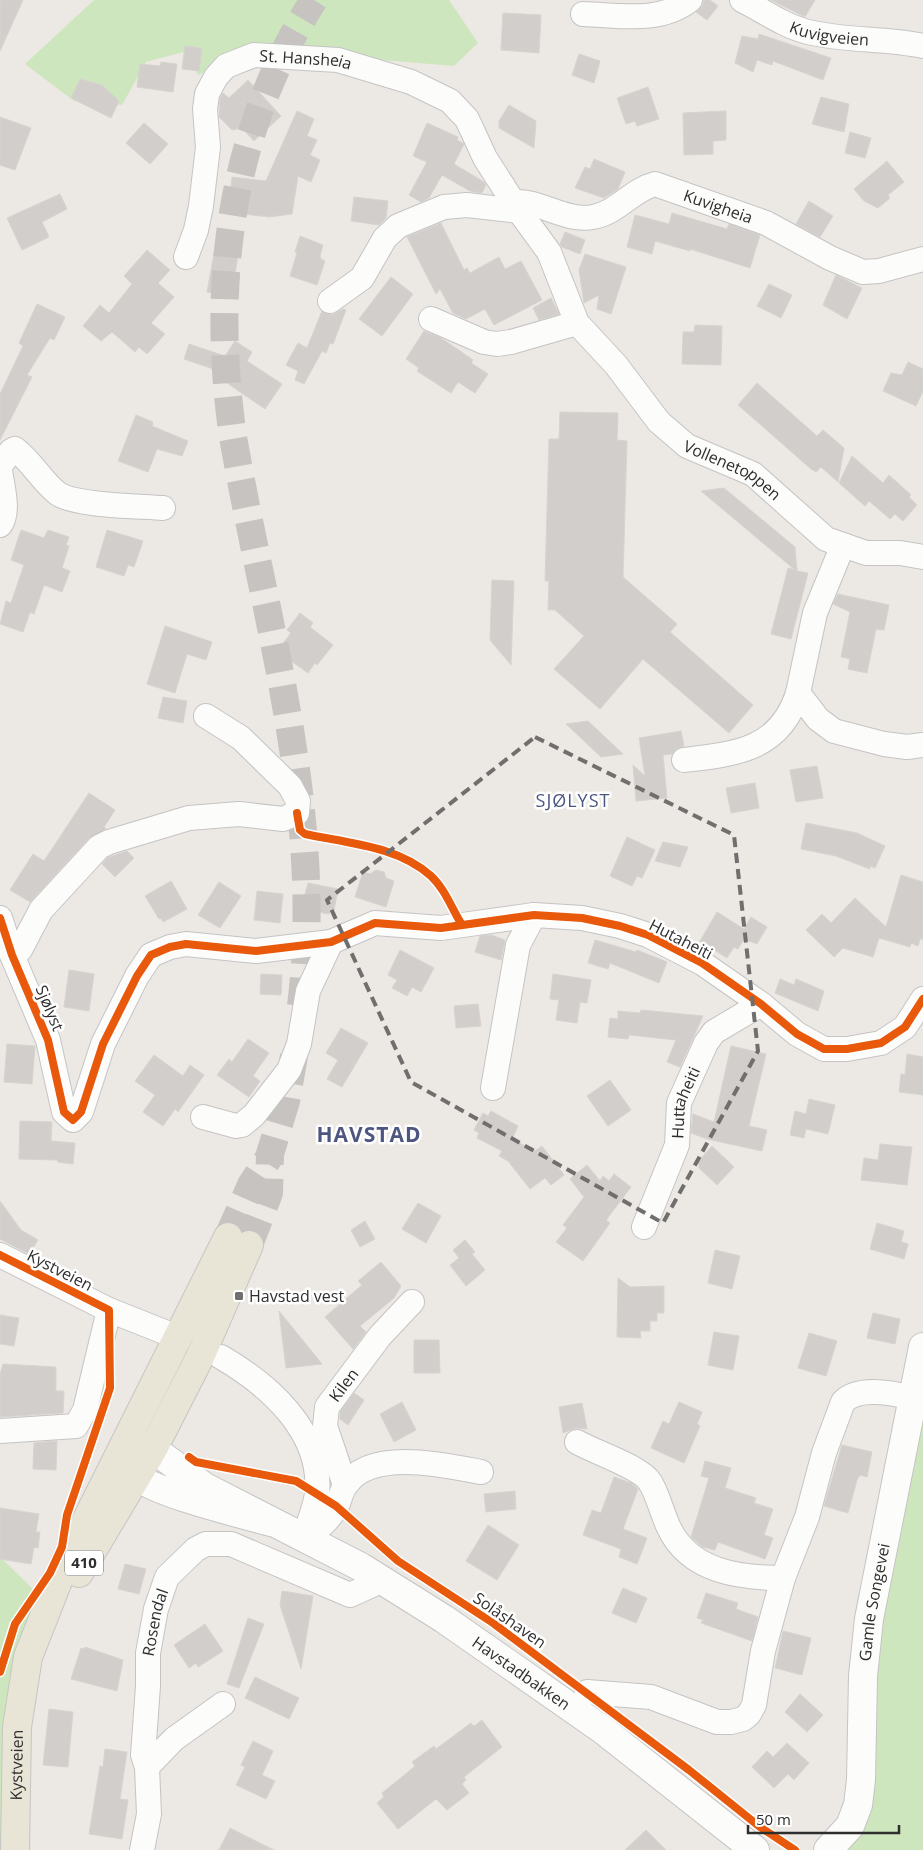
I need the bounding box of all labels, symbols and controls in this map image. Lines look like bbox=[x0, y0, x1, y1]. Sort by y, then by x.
street label: Kuvigveien bbox=[786, 16, 870, 51]
street label: St. Hansheia bbox=[259, 44, 355, 75]
street label: Kuvigheia bbox=[681, 184, 756, 229]
street label: Vollenetoppen bbox=[680, 435, 786, 505]
district label: SJØLYST bbox=[536, 788, 610, 812]
street label: Hutaheiti bbox=[645, 914, 717, 964]
street label: Sjølyst bbox=[31, 982, 70, 1035]
street label: Huttaheiti bbox=[666, 1063, 705, 1139]
district label: HAVSTAD bbox=[317, 1120, 421, 1148]
street label: Kystveien bbox=[23, 1244, 97, 1296]
place label: Havstad vest bbox=[249, 1285, 344, 1307]
marker: Havstad vest bbox=[233, 1290, 245, 1302]
street label: Kilen bbox=[324, 1364, 363, 1406]
street label: Gamle Songevei bbox=[854, 1541, 895, 1662]
road number: 410 bbox=[65, 1550, 103, 1576]
street label: Rosendal bbox=[137, 1586, 173, 1658]
street label: Solåshaven bbox=[469, 1587, 551, 1653]
street label: Havstadbakken bbox=[468, 1631, 575, 1715]
street label: Kystveien bbox=[5, 1729, 28, 1801]
scale bar bbox=[748, 1802, 899, 1834]
text: 50 m bbox=[756, 1809, 791, 1829]

